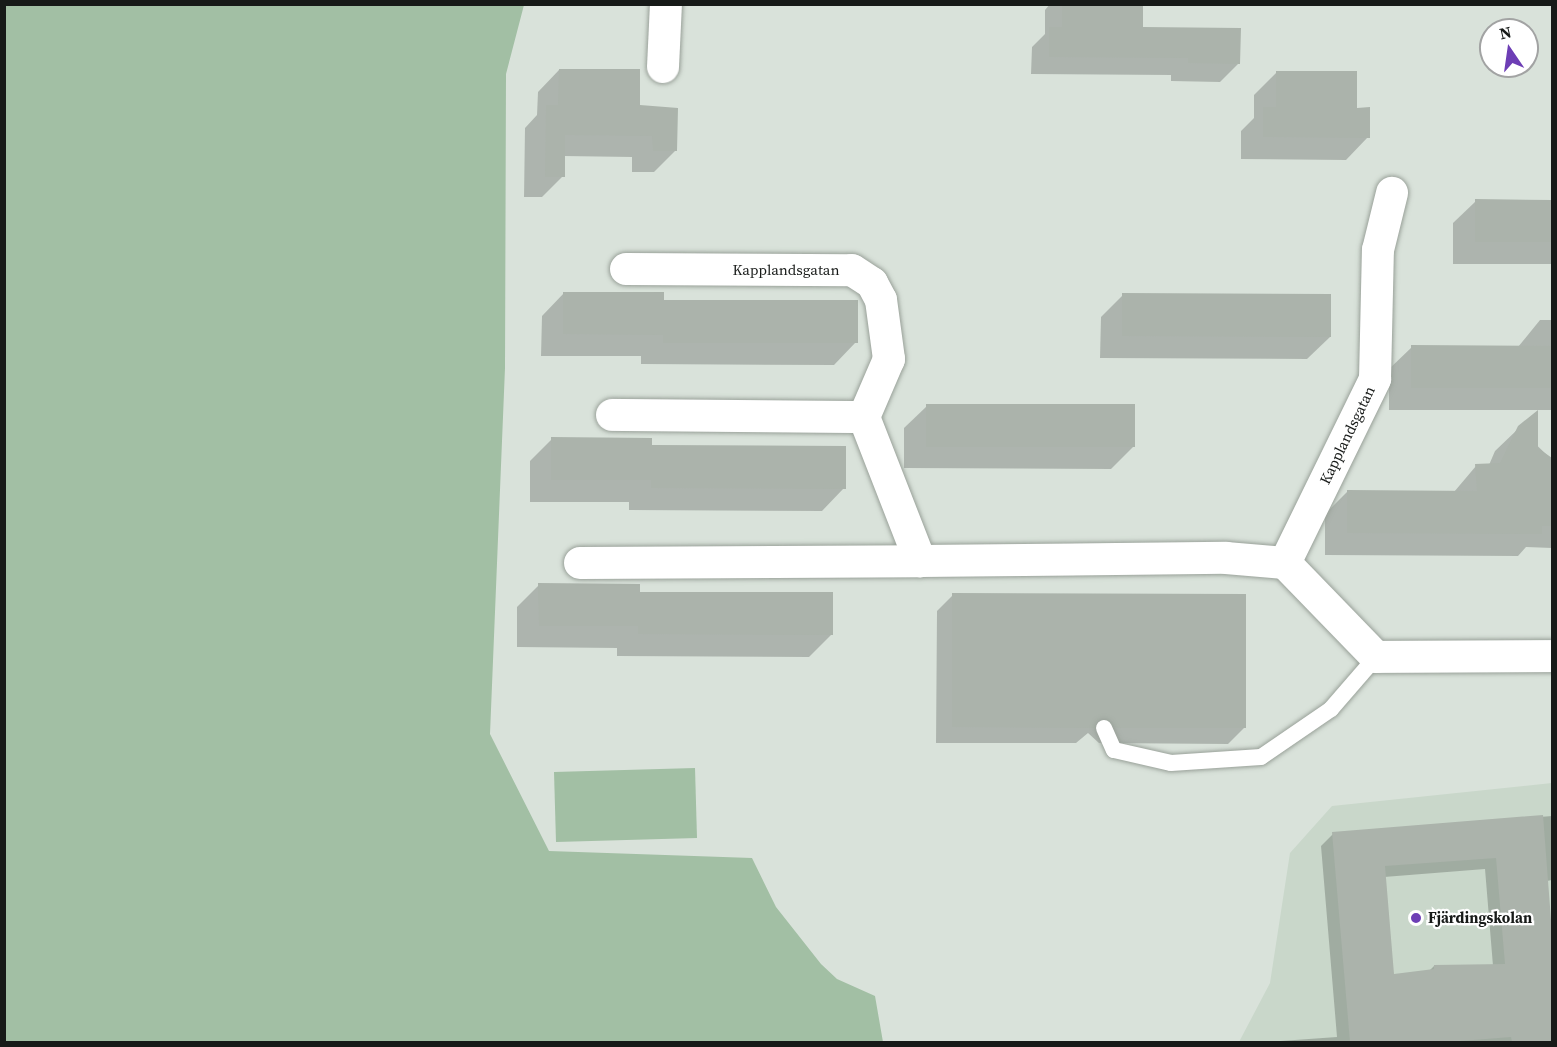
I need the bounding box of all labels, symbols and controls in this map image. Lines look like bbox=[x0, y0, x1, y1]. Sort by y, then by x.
north arrow bbox=[1479, 18, 1539, 78]
text: N bbox=[1497, 20, 1514, 44]
street label: Kapplandsgatan bbox=[733, 261, 839, 279]
street label: Kapplandsgatan bbox=[1315, 383, 1379, 487]
place label: Fjärdingskolan bbox=[1428, 909, 1532, 927]
marker: Fjärdingskolan bbox=[1409, 911, 1423, 925]

